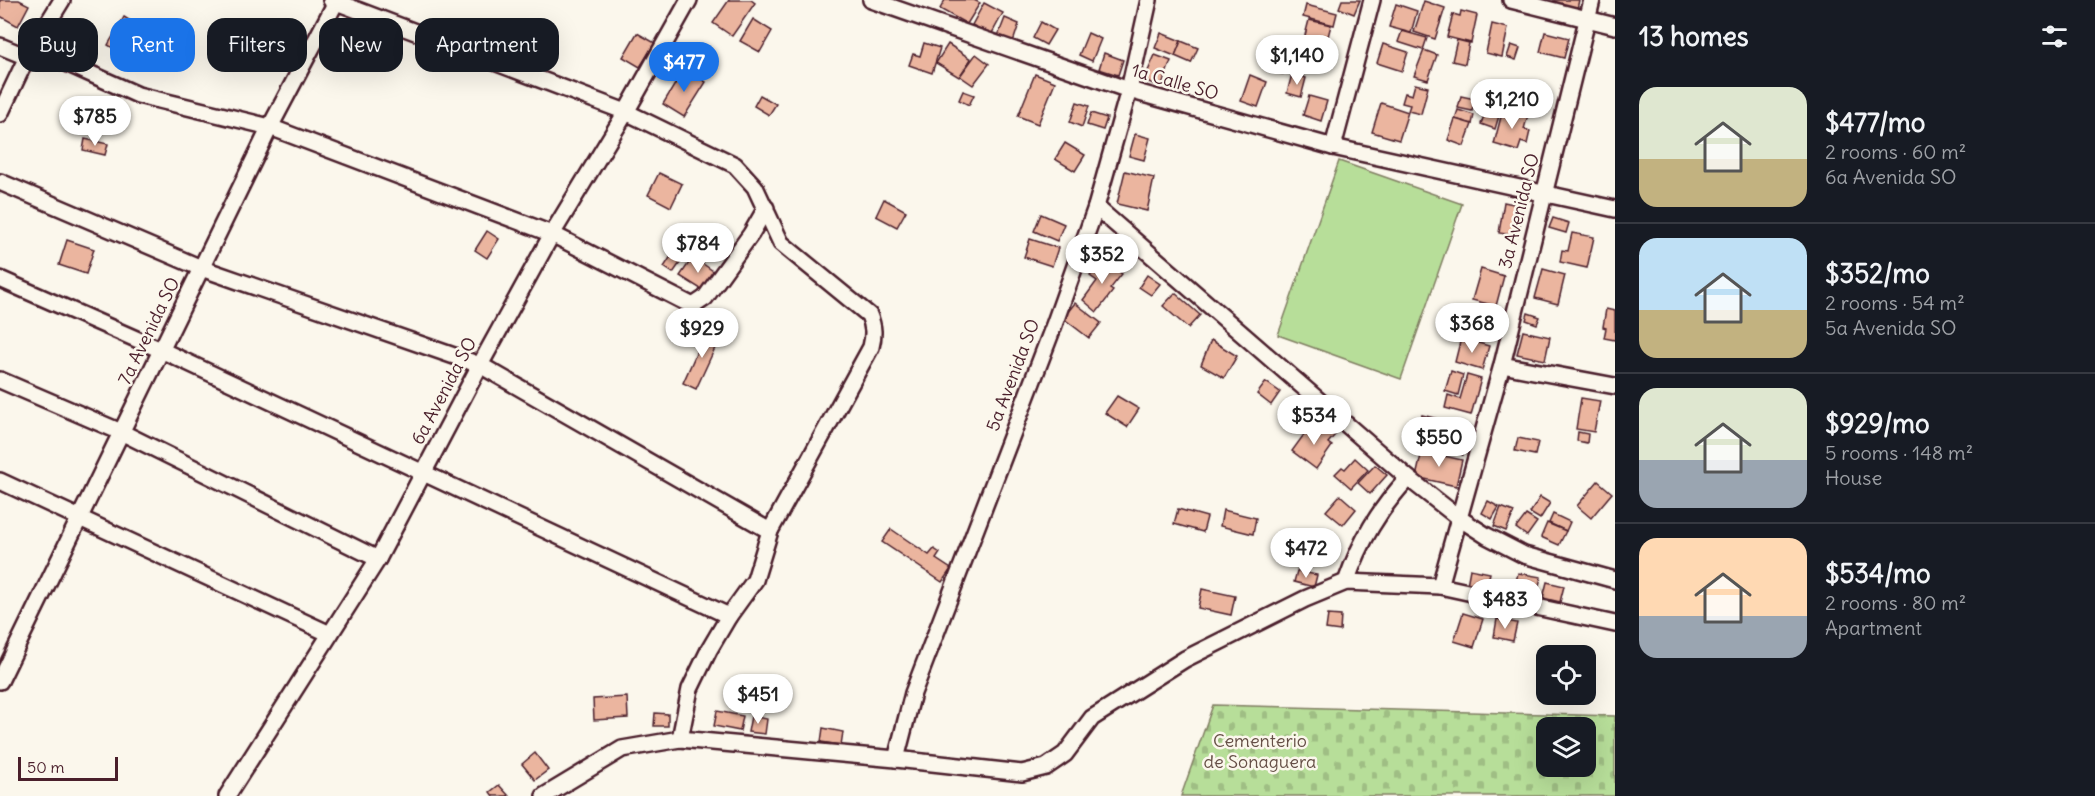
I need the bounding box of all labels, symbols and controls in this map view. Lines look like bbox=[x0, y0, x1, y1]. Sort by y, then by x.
chip: Buy bbox=[18, 18, 98, 72]
chip: Rent bbox=[110, 18, 195, 72]
chip: Filters bbox=[207, 18, 307, 72]
chip: New bbox=[319, 18, 403, 72]
chip: Apartment bbox=[415, 18, 559, 72]
text: 13 homes bbox=[1639, 20, 1749, 53]
icon: filters bbox=[2038, 20, 2071, 53]
pin: $1,140 bbox=[1248, 35, 1346, 86]
pin: $477 bbox=[648, 42, 720, 93]
text: $1,140 bbox=[1270, 42, 1324, 67]
text: $477 bbox=[663, 49, 705, 74]
street label: 1a Calle SO bbox=[1129, 58, 1221, 105]
pin: $1,210 bbox=[1463, 79, 1561, 130]
text: $1,210 bbox=[1485, 86, 1539, 111]
pin: $785 bbox=[59, 96, 131, 147]
text: $785 bbox=[73, 103, 117, 128]
text: $477/mo bbox=[1825, 106, 1925, 139]
icon: home bbox=[1687, 111, 1759, 183]
text: 2 rooms · 60 m² bbox=[1825, 139, 1966, 164]
street label: 3a Avenida SO bbox=[1493, 151, 1544, 271]
text: 6a Avenida SO bbox=[1825, 164, 1957, 189]
pin: $784 bbox=[662, 223, 734, 274]
text: $784 bbox=[676, 230, 720, 255]
pin: $352 bbox=[1066, 234, 1138, 285]
text: $352 bbox=[1080, 241, 1124, 266]
text: $352/mo bbox=[1825, 257, 1930, 290]
icon: home bbox=[1687, 262, 1759, 334]
street label: 7a Avenida SO bbox=[113, 273, 184, 388]
text: 2 rooms · 54 m² bbox=[1825, 290, 1965, 315]
pin: $368 bbox=[1436, 303, 1508, 354]
pin: $929 bbox=[666, 308, 738, 359]
text: $368 bbox=[1449, 310, 1495, 335]
text: $929 bbox=[679, 315, 725, 340]
street label: 5a Avenida SO bbox=[981, 315, 1044, 434]
text: 5a Avenida SO bbox=[1825, 315, 1956, 340]
street label: 6a Avenida SO bbox=[406, 333, 481, 448]
pin: $534 bbox=[1278, 395, 1350, 446]
text: $534 bbox=[1291, 402, 1337, 427]
text: $929/mo bbox=[1825, 407, 1930, 440]
icon: home bbox=[1687, 412, 1759, 484]
pin: $550 bbox=[1403, 417, 1475, 468]
text: $550 bbox=[1415, 424, 1463, 449]
text: 5 rooms · 148 m² bbox=[1825, 440, 1973, 465]
text: House bbox=[1825, 465, 1882, 490]
pin: $472 bbox=[1270, 528, 1342, 579]
text: $472 bbox=[1284, 535, 1328, 560]
text: $534/mo bbox=[1825, 557, 1931, 590]
icon: home bbox=[1687, 562, 1759, 634]
pin: $483 bbox=[1469, 579, 1541, 630]
text: $483 bbox=[1482, 586, 1528, 611]
text: 2 rooms · 80 m² bbox=[1825, 590, 1966, 615]
text: Apartment bbox=[1825, 615, 1922, 640]
map controls bbox=[1536, 645, 1596, 777]
button: locate bbox=[1536, 645, 1596, 705]
pin: $451 bbox=[722, 674, 794, 725]
text: $451 bbox=[737, 681, 779, 706]
button: layers bbox=[1536, 717, 1596, 777]
park label: Cementerio de Sonaguera bbox=[1204, 729, 1316, 773]
scale bar bbox=[18, 754, 118, 782]
text: 50 m bbox=[27, 757, 65, 777]

